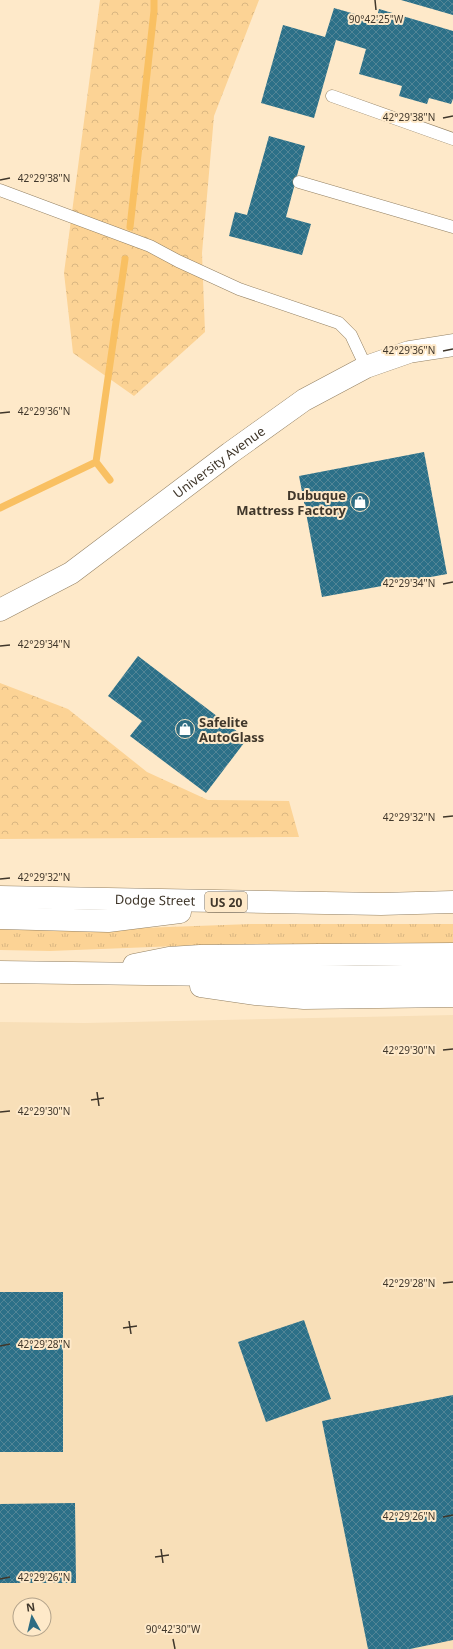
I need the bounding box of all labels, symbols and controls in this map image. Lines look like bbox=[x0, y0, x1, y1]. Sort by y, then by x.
text: 90°42'25"W bbox=[349, 12, 404, 26]
text: 42°29'38"N bbox=[383, 110, 435, 124]
text: 42°29'38"N bbox=[18, 171, 70, 185]
text: 42°29'36"N bbox=[383, 343, 435, 357]
text: 42°29'36"N bbox=[18, 404, 70, 418]
street label: University Avenue bbox=[169, 422, 268, 502]
place label: Dubuque Mattress Factory bbox=[236, 486, 347, 519]
shop icon: Dubuque Mattress Factory bbox=[349, 491, 371, 513]
text: 42°29'34"N bbox=[383, 576, 435, 590]
text: 42°29'34"N bbox=[18, 637, 70, 651]
place label: Safelite AutoGlass bbox=[199, 713, 264, 746]
shop icon: Safelite AutoGlass bbox=[174, 718, 196, 740]
text: 42°29'32"N bbox=[383, 810, 435, 824]
text: 42°29'32"N bbox=[18, 870, 70, 884]
street label: Dodge Street bbox=[115, 890, 196, 910]
road number: US 20 bbox=[205, 892, 247, 912]
text: 42°29'30"N bbox=[383, 1043, 435, 1057]
text: 42°29'30"N bbox=[18, 1104, 70, 1118]
text: 42°29'28"N bbox=[383, 1276, 435, 1290]
text: 42°29'28"N bbox=[18, 1337, 70, 1351]
text: 42°29'26"N bbox=[383, 1509, 435, 1523]
text: 42°29'26"N bbox=[18, 1570, 70, 1584]
north arrow bbox=[12, 1597, 52, 1637]
text: N bbox=[25, 1599, 36, 1615]
text: 90°42'30"W bbox=[146, 1622, 201, 1636]

